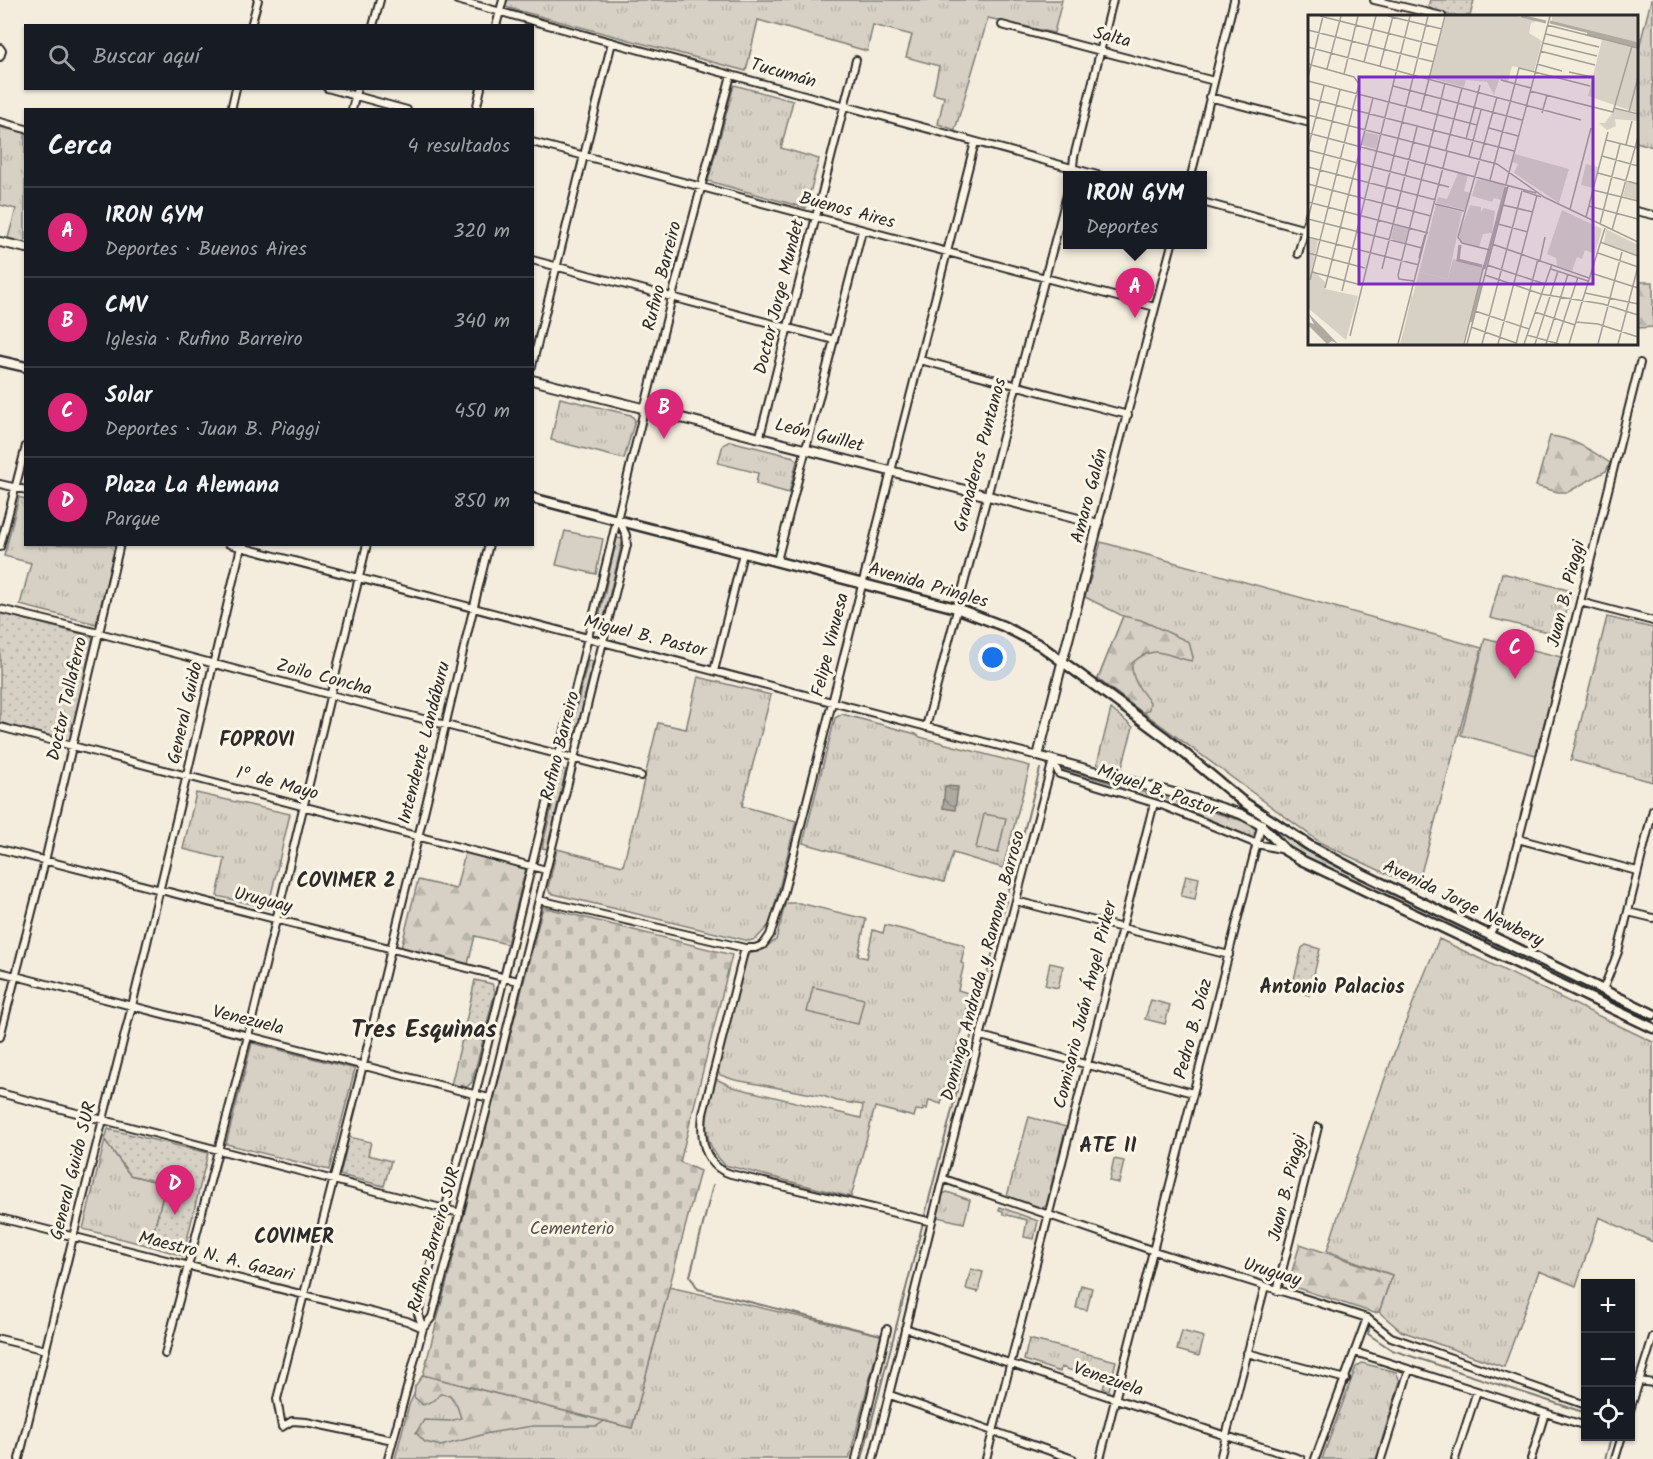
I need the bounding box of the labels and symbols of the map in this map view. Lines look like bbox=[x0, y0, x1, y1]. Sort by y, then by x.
inset map bbox=[1308, 15, 1638, 345]
street label: Salta bbox=[1090, 19, 1134, 57]
street label: Tucumán bbox=[747, 51, 819, 97]
street label: Buenos Aires bbox=[796, 184, 898, 238]
street label: Doctor Jorge Mundet bbox=[747, 215, 814, 378]
street label: Rufino Barreiro bbox=[635, 218, 691, 334]
pin: A bbox=[1116, 268, 1154, 318]
street label: Granaderos Puntanos bbox=[946, 374, 1016, 535]
pin: B bbox=[644, 390, 684, 439]
street label: León Guillet bbox=[771, 411, 868, 461]
street label: Amaro Galán bbox=[1063, 445, 1117, 547]
street label: Juan B. Piaggi bbox=[1540, 537, 1594, 650]
street label: Avenida Pringles bbox=[865, 555, 992, 617]
street label: Felipe Vinuesa bbox=[804, 590, 858, 700]
street label: Miguel B. Pastor bbox=[581, 608, 710, 666]
pin: C bbox=[1496, 630, 1534, 679]
street label: Doctor Tallaferro bbox=[40, 634, 96, 764]
your location bbox=[978, 643, 1007, 672]
street label: Zoilo Concha bbox=[273, 651, 375, 705]
street label: Intendente Landáburu bbox=[391, 658, 459, 827]
street label: General Guido bbox=[160, 659, 212, 767]
street label: Rufino Barreiro bbox=[533, 688, 589, 804]
district label: FOPROVI bbox=[219, 725, 295, 757]
street label: Miguel B. Pastor bbox=[1093, 757, 1222, 825]
street label: 1º de Mayo bbox=[232, 759, 322, 809]
street label: Dominga Andrada y Ramona Barroso bbox=[934, 828, 1034, 1104]
street label: Avenida Jorge Newbery bbox=[1378, 852, 1549, 956]
district label: COVIMER 2 bbox=[296, 866, 396, 898]
street label: Uruguay bbox=[231, 880, 296, 922]
street label: Comisario Juán Ángel Pirker bbox=[1046, 897, 1126, 1112]
district label: Antonio Palacios bbox=[1259, 972, 1405, 1004]
street label: Pedro B. Díaz bbox=[1167, 975, 1221, 1083]
street label: Venezuela bbox=[209, 998, 287, 1044]
district label: Tres Esquinas bbox=[351, 1011, 497, 1050]
street label: General Guido SUR bbox=[43, 1099, 105, 1243]
district label: ATE II bbox=[1079, 1130, 1137, 1163]
street label: Juan B. Piaggi bbox=[1261, 1131, 1315, 1244]
street label: Rufino Barreiro SUR bbox=[400, 1164, 470, 1316]
pin: D bbox=[156, 1166, 195, 1215]
park label: Cementerio bbox=[530, 1215, 614, 1244]
district label: COVIMER bbox=[254, 1222, 334, 1254]
street label: Maestro N. A. Gazari bbox=[135, 1224, 297, 1290]
street label: Uruguay bbox=[1239, 1250, 1305, 1296]
street label: Venezuela bbox=[1069, 1354, 1147, 1406]

